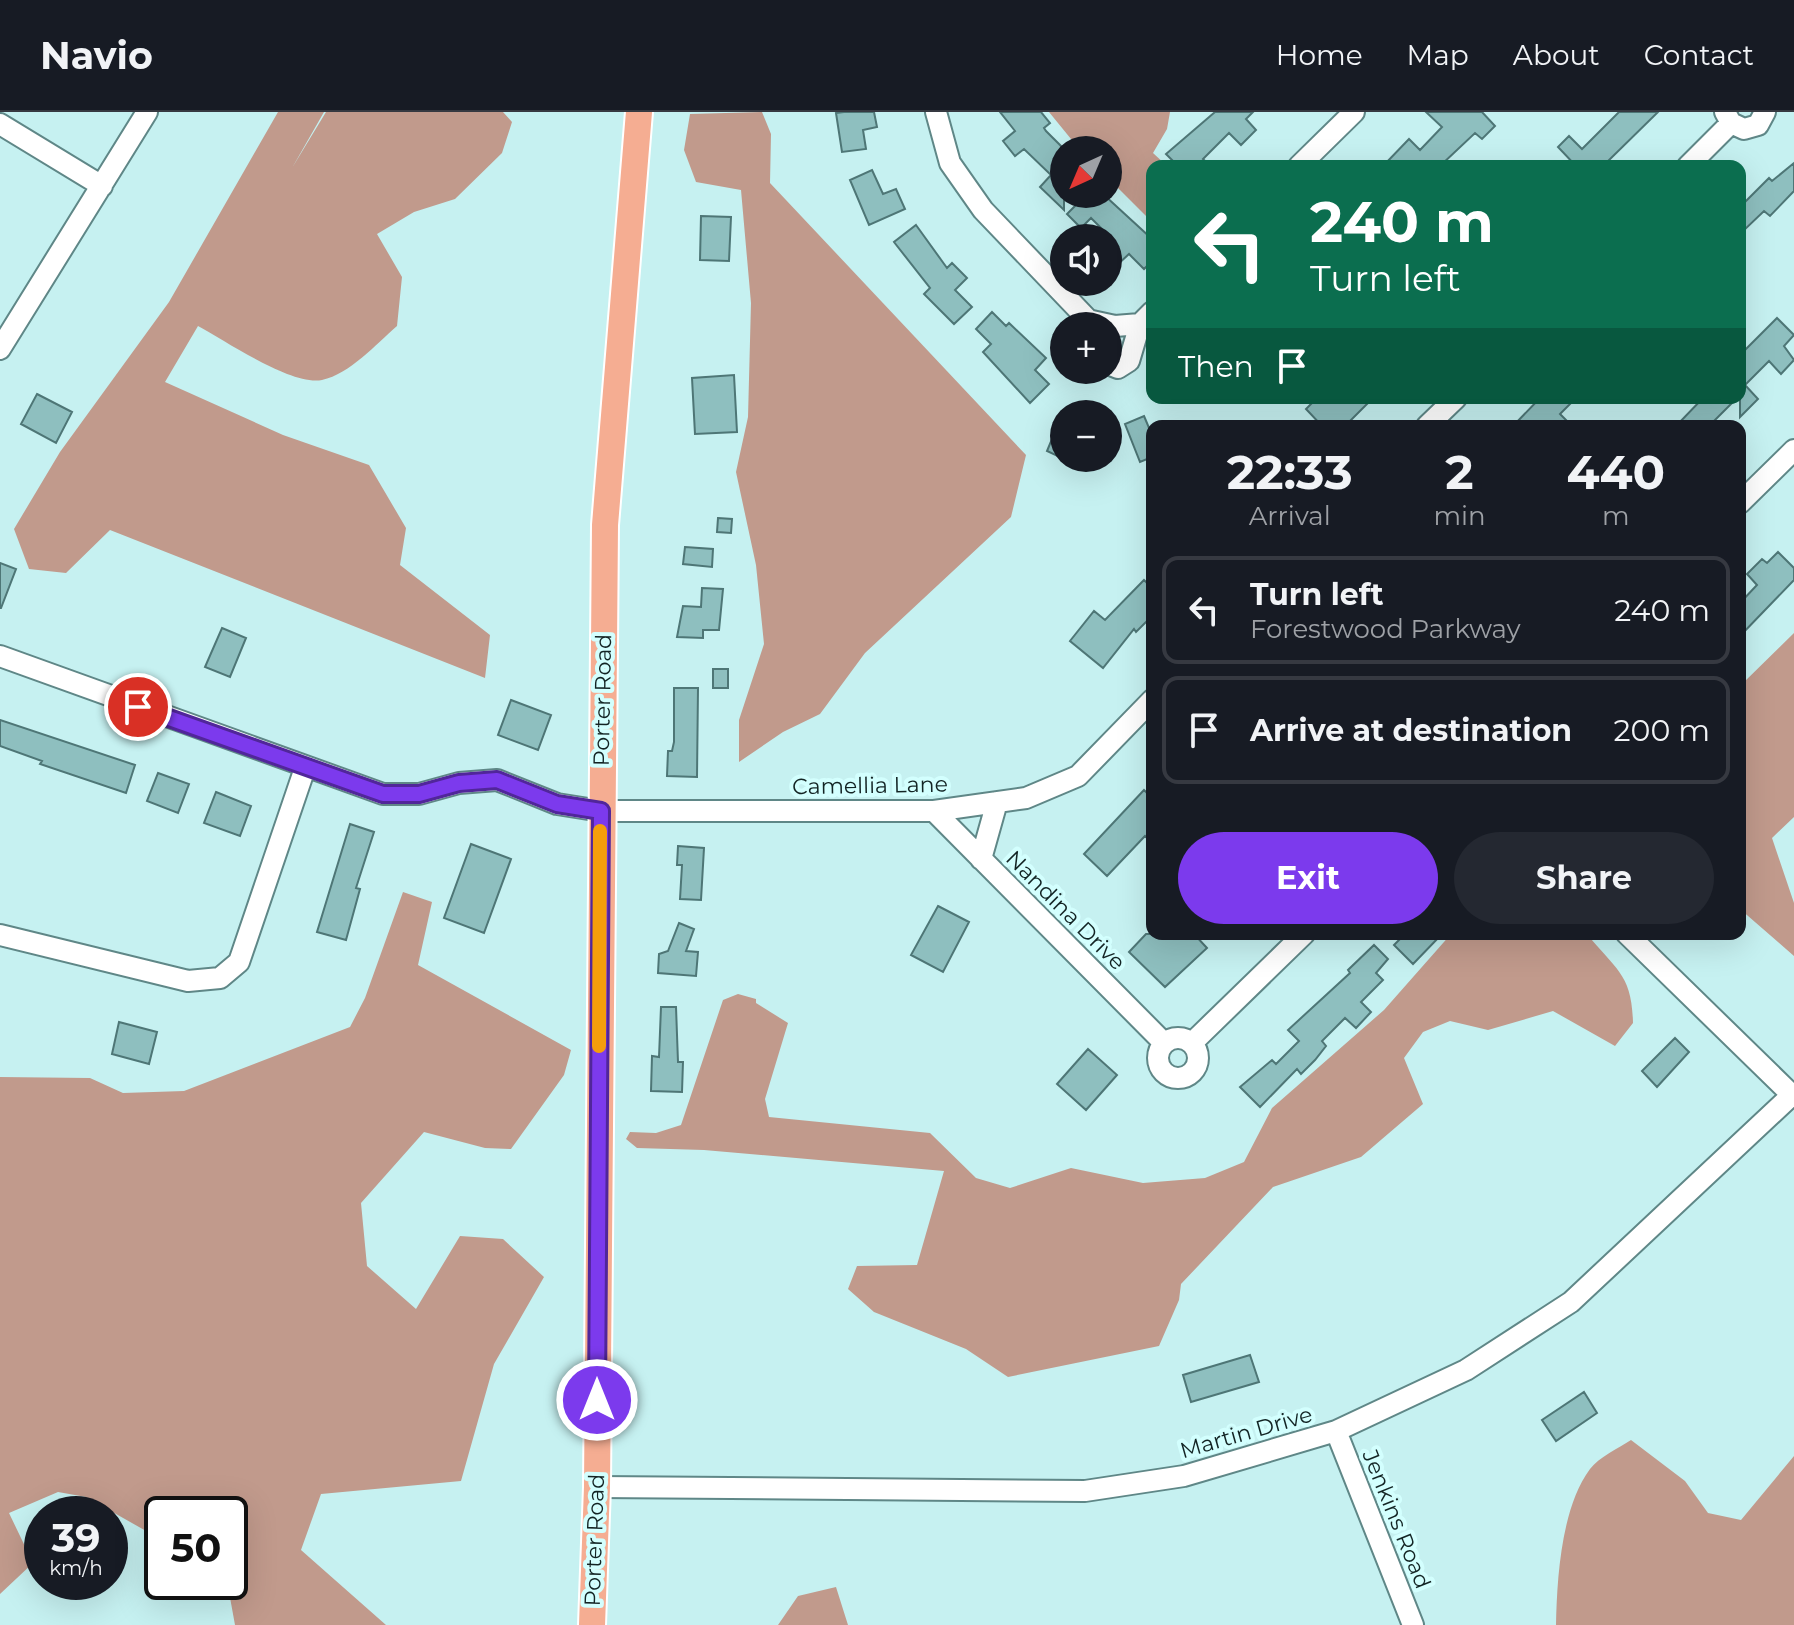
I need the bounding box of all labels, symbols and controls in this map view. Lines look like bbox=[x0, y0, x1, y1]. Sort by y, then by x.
text: Navio bbox=[40, 32, 153, 79]
text: Home bbox=[1276, 38, 1363, 72]
text: Map bbox=[1407, 38, 1469, 72]
text: About bbox=[1513, 38, 1600, 72]
text: Contact bbox=[1644, 38, 1754, 72]
north arrow bbox=[1050, 136, 1122, 208]
map controls bbox=[1050, 136, 1122, 472]
text: 240 m bbox=[1310, 188, 1494, 256]
icon: left bbox=[1178, 192, 1282, 296]
button: sound bbox=[1050, 224, 1122, 296]
text: Turn left bbox=[1310, 256, 1461, 300]
button: + bbox=[1050, 312, 1122, 384]
icon: arrive bbox=[1270, 344, 1314, 388]
text: Then bbox=[1178, 348, 1254, 385]
button: − bbox=[1050, 400, 1122, 472]
text: 22:33 bbox=[1227, 443, 1353, 501]
text: 2 bbox=[1445, 443, 1474, 501]
text: 440 bbox=[1566, 443, 1665, 501]
text: Arrival bbox=[1249, 500, 1331, 532]
text: min bbox=[1433, 500, 1486, 532]
text: m bbox=[1602, 500, 1630, 532]
text: Turn left bbox=[1250, 576, 1383, 613]
icon: left bbox=[1182, 588, 1226, 632]
text: 240 m bbox=[1614, 592, 1710, 629]
text: Forestwood Parkway bbox=[1250, 613, 1521, 645]
street label: Porter Road bbox=[588, 634, 617, 766]
pin bbox=[104, 673, 172, 741]
icon: arrive bbox=[116, 685, 160, 729]
icon: arrive bbox=[1182, 708, 1226, 752]
text: Arrive at destination bbox=[1250, 712, 1572, 749]
text: 200 m bbox=[1614, 712, 1710, 749]
street label: Camellia Lane bbox=[792, 771, 948, 800]
button: Exit bbox=[1178, 832, 1438, 924]
button: Share bbox=[1454, 832, 1714, 924]
street label: Nandina Drive bbox=[1000, 845, 1131, 976]
position arrow bbox=[555, 1358, 639, 1442]
street label: Martin Drive bbox=[1177, 1401, 1315, 1464]
street label: Jenkins Road bbox=[1356, 1445, 1437, 1592]
street label: Porter Road bbox=[579, 1473, 610, 1607]
speed limit sign: 50 bbox=[144, 1496, 248, 1600]
text: 39 bbox=[51, 1513, 101, 1562]
text: km/h bbox=[49, 1556, 103, 1580]

